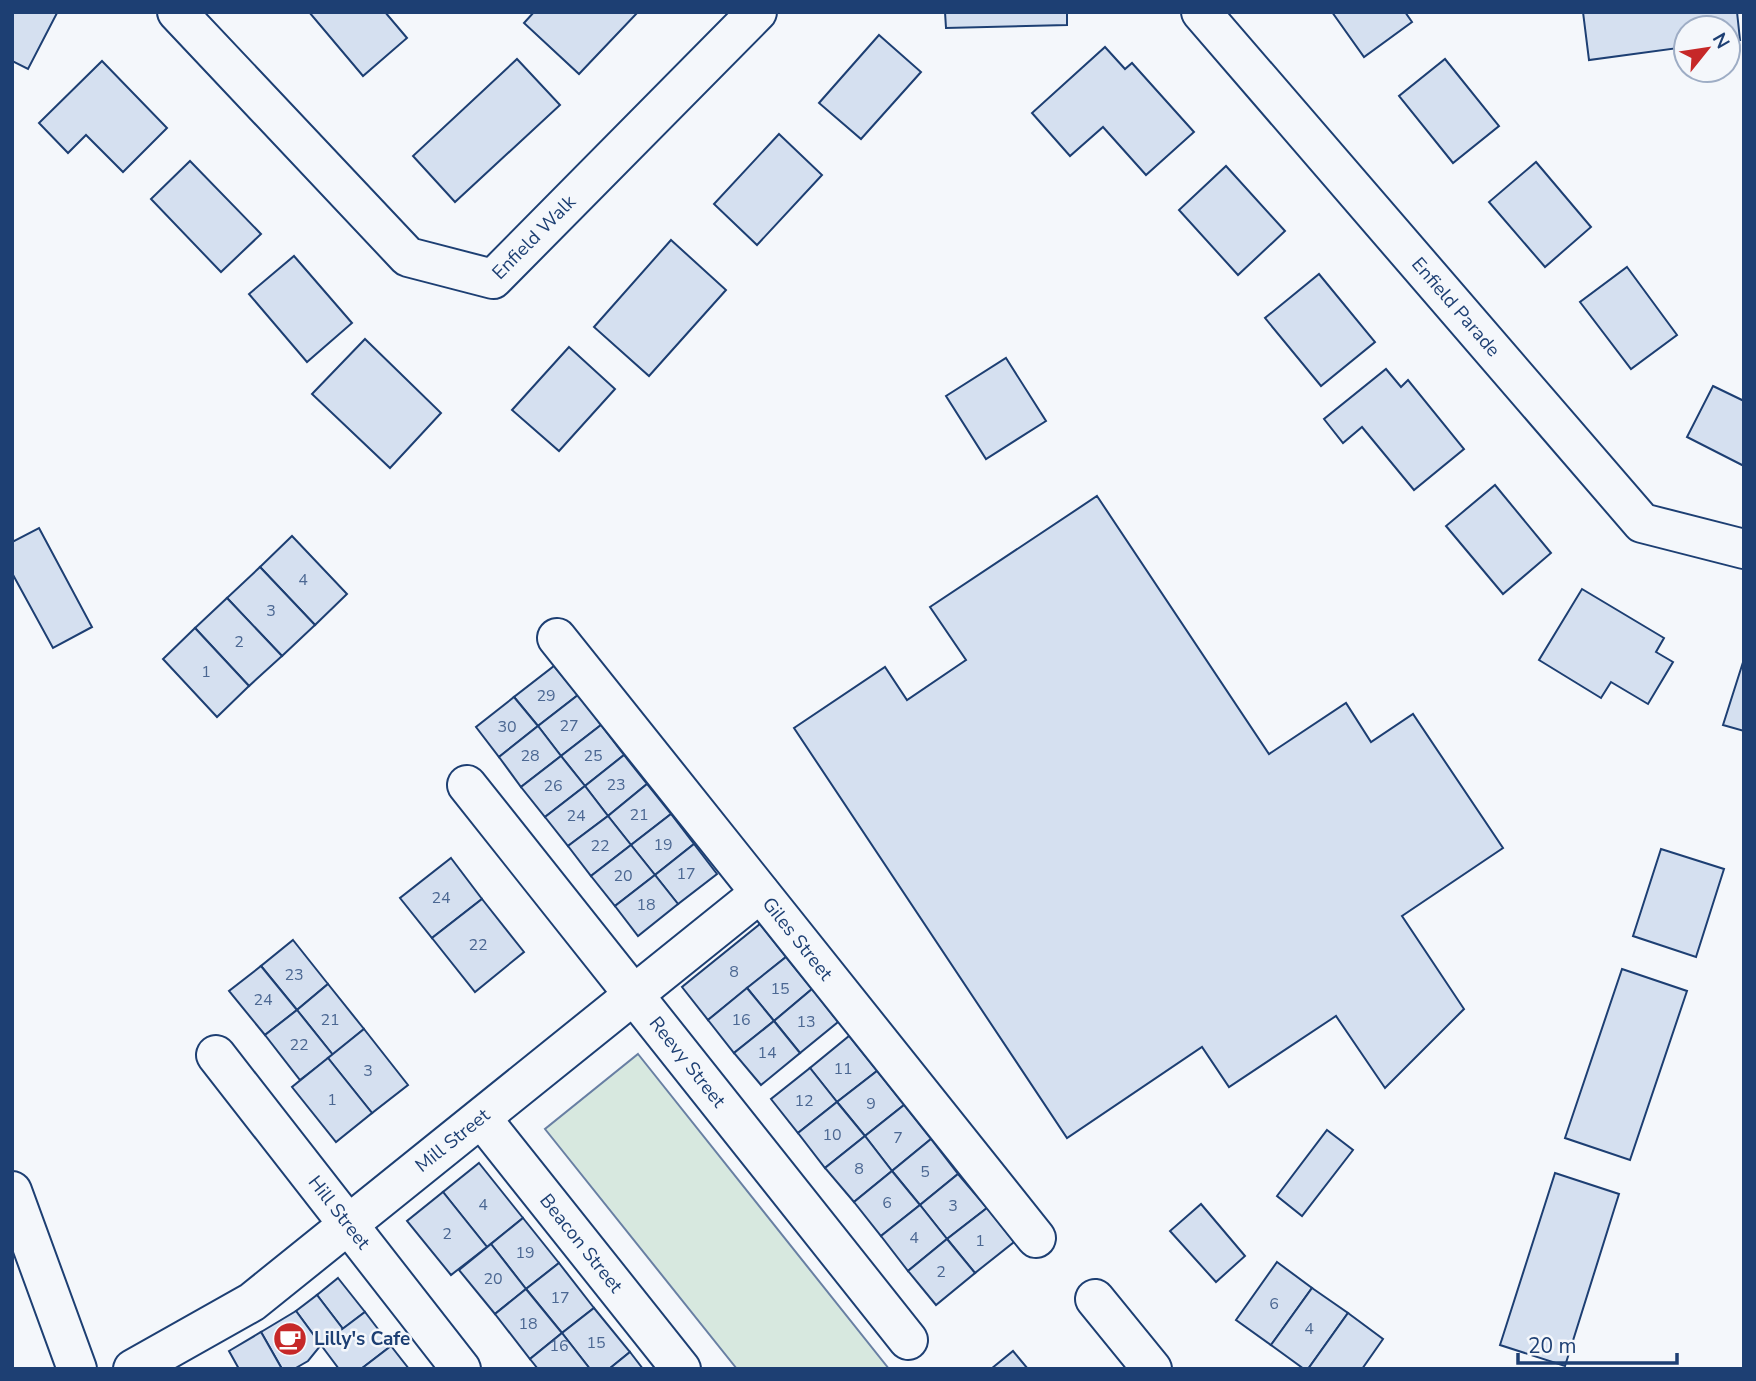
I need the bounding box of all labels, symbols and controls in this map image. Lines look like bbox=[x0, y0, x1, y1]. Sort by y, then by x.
north arrow bbox=[1672, 14, 1742, 84]
text: N bbox=[1706, 28, 1736, 54]
street label: Enfield Walk bbox=[486, 189, 582, 285]
street label: Enfield Parade bbox=[1406, 252, 1506, 363]
house number: 4 bbox=[298, 569, 308, 591]
house number: 3 bbox=[266, 600, 276, 622]
house number: 2 bbox=[234, 631, 244, 653]
house number: 1 bbox=[201, 661, 211, 683]
house number: 29 bbox=[536, 685, 556, 707]
house number: 27 bbox=[559, 715, 579, 737]
house number: 30 bbox=[497, 716, 517, 738]
house number: 28 bbox=[520, 745, 540, 767]
house number: 25 bbox=[583, 745, 603, 767]
house number: 23 bbox=[606, 774, 626, 796]
house number: 26 bbox=[543, 775, 563, 797]
house number: 21 bbox=[629, 804, 649, 826]
house number: 24 bbox=[566, 805, 586, 827]
house number: 19 bbox=[653, 834, 673, 856]
house number: 22 bbox=[590, 835, 610, 857]
house number: 17 bbox=[676, 863, 696, 885]
house number: 20 bbox=[613, 865, 633, 887]
house number: 24 bbox=[431, 887, 451, 909]
street label: Giles Street bbox=[756, 892, 839, 986]
house number: 18 bbox=[636, 894, 656, 916]
house number: 22 bbox=[468, 934, 488, 956]
house number: 8 bbox=[729, 961, 739, 983]
house number: 23 bbox=[284, 964, 304, 986]
house number: 15 bbox=[770, 978, 790, 1000]
house number: 24 bbox=[253, 989, 273, 1011]
house number: 21 bbox=[320, 1009, 340, 1031]
house number: 16 bbox=[731, 1009, 751, 1031]
street label: Reevy Street bbox=[643, 1011, 732, 1113]
house number: 13 bbox=[796, 1011, 816, 1033]
house number: 22 bbox=[289, 1034, 309, 1056]
house number: 14 bbox=[757, 1042, 777, 1064]
house number: 11 bbox=[833, 1058, 853, 1080]
house number: 3 bbox=[363, 1060, 373, 1082]
house number: 1 bbox=[327, 1089, 337, 1111]
house number: 12 bbox=[794, 1090, 814, 1112]
house number: 9 bbox=[866, 1093, 876, 1115]
street label: Mill Street bbox=[410, 1102, 495, 1178]
house number: 10 bbox=[822, 1124, 842, 1146]
house number: 7 bbox=[893, 1127, 903, 1149]
house number: 8 bbox=[854, 1158, 864, 1180]
house number: 5 bbox=[920, 1161, 930, 1183]
street label: Hill Street bbox=[302, 1170, 376, 1255]
street label: Beacon Street bbox=[534, 1188, 629, 1299]
house number: 6 bbox=[882, 1192, 892, 1214]
house number: 4 bbox=[478, 1194, 488, 1216]
house number: 3 bbox=[948, 1195, 958, 1217]
house number: 2 bbox=[442, 1223, 452, 1245]
house number: 4 bbox=[909, 1227, 919, 1249]
house number: 1 bbox=[975, 1230, 985, 1252]
house number: 19 bbox=[515, 1242, 535, 1264]
house number: 2 bbox=[936, 1261, 946, 1283]
house number: 20 bbox=[483, 1268, 503, 1290]
house number: 17 bbox=[550, 1287, 570, 1309]
house number: 6 bbox=[1269, 1293, 1279, 1315]
house number: 18 bbox=[518, 1313, 538, 1335]
house number: 4 bbox=[1304, 1318, 1314, 1340]
cafe icon: Lilly's Cafe bbox=[271, 1320, 309, 1358]
scale bar bbox=[1518, 1322, 1677, 1366]
place label: Lilly's Cafe bbox=[314, 1326, 410, 1352]
house number: 15 bbox=[586, 1332, 606, 1354]
text: 20 m bbox=[1528, 1332, 1577, 1360]
house number: 16 bbox=[549, 1335, 569, 1357]

